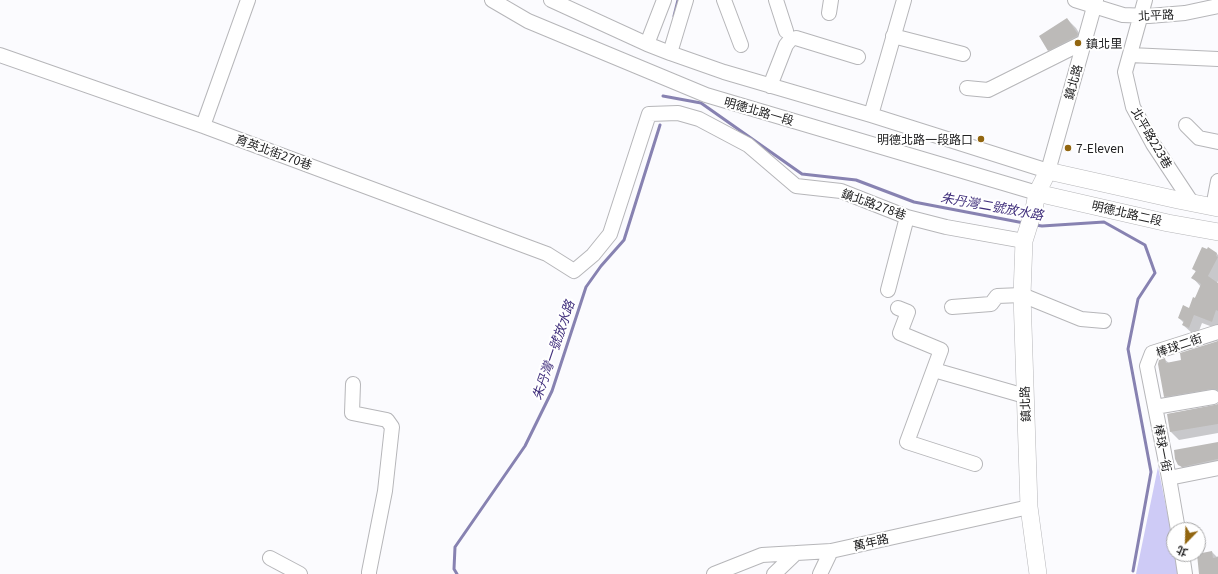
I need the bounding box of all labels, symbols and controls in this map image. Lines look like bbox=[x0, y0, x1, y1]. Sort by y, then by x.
street label: 北平路 bbox=[1138, 7, 1174, 23]
place label: 鎮北里 bbox=[1086, 36, 1122, 50]
marker: 鎮北里 bbox=[1073, 38, 1083, 48]
street label: 鎮北路 bbox=[1061, 63, 1085, 101]
street label: 明德北路一段 bbox=[722, 94, 796, 128]
street label: 北平路223巷 bbox=[1129, 105, 1175, 171]
street label: 育英北街270巷 bbox=[234, 132, 314, 172]
place label: 明德北路一段路口 bbox=[877, 132, 973, 146]
marker: 明德北路一段路口 bbox=[976, 134, 986, 144]
place label: 7-Eleven bbox=[1076, 141, 1124, 155]
marker: 7-Eleven bbox=[1063, 143, 1073, 153]
street label: 鎮北路278巷 bbox=[840, 186, 908, 222]
water label: 朱丹灣二號放水路 bbox=[939, 189, 1045, 223]
street label: 明德北路二段 bbox=[1090, 198, 1164, 228]
water label: 朱丹灣一號放水路 bbox=[529, 298, 577, 402]
street label: 棒球二街 bbox=[1154, 330, 1204, 360]
street label: 鎮北路 bbox=[1017, 386, 1033, 422]
street label: 棒球一街 bbox=[1151, 423, 1175, 473]
north arrow bbox=[1166, 522, 1206, 562]
street label: 萬年路 bbox=[852, 531, 890, 553]
text: 北 bbox=[1174, 543, 1190, 562]

